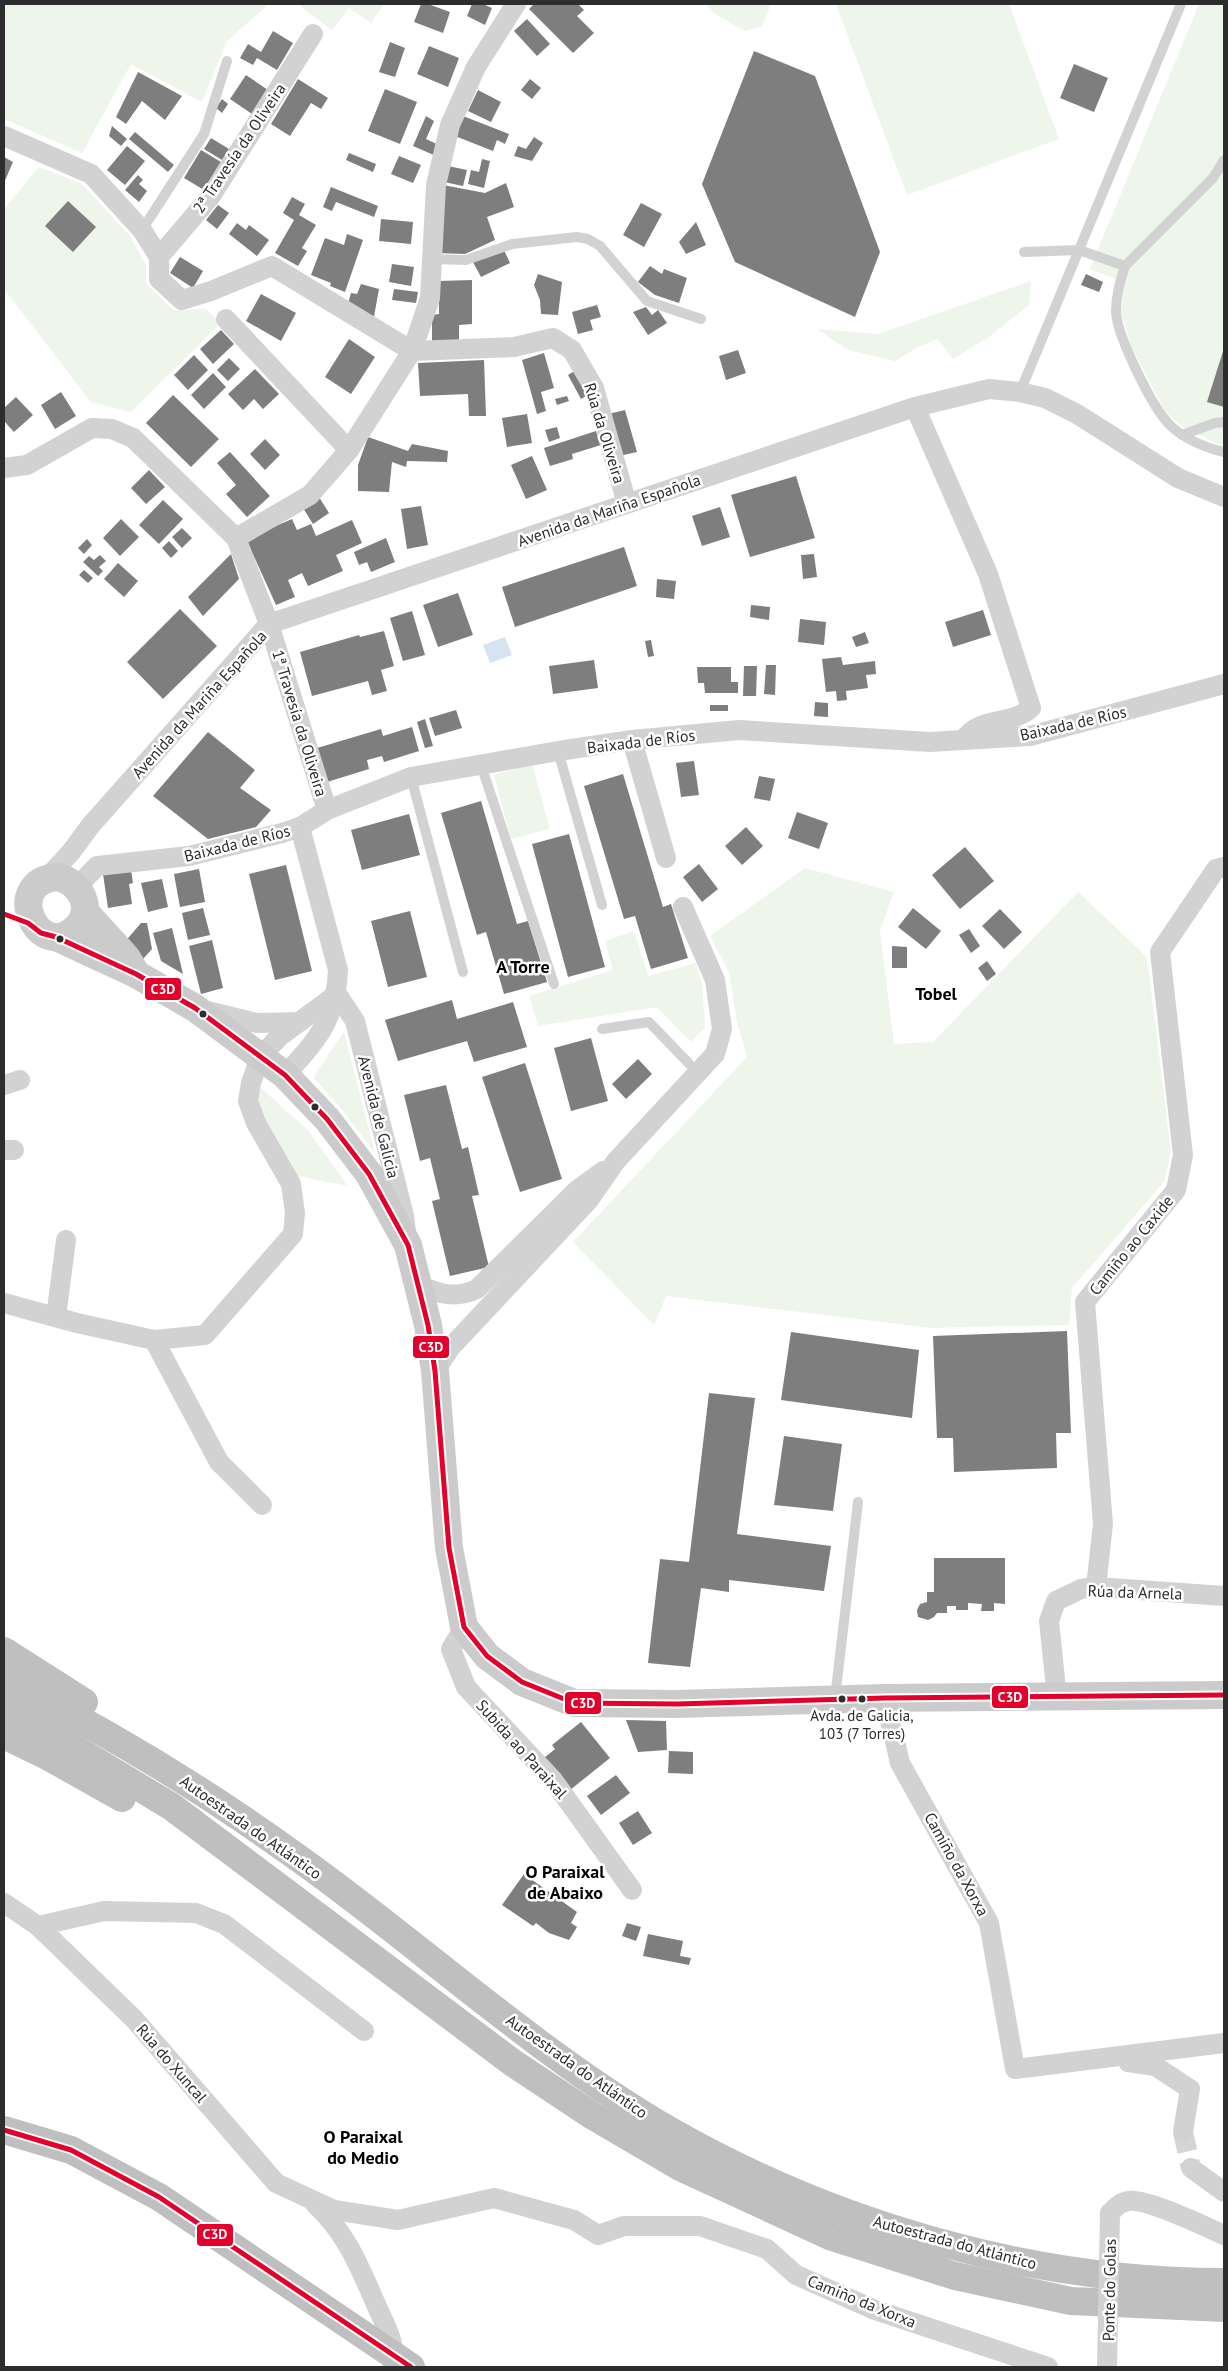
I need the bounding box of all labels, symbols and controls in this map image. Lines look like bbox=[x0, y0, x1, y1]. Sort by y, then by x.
street label: 2ª Travesía da Oliveira bbox=[188, 79, 290, 217]
street label: Rúa da Oliveira bbox=[580, 380, 630, 486]
street label: Avenida da Mariña Española bbox=[515, 469, 703, 551]
street label: Avenida da Mariña Española bbox=[127, 626, 271, 782]
street label: 1ª Travesía da Oliveira bbox=[268, 647, 332, 799]
street label: Baixada de Ríos bbox=[1018, 701, 1128, 745]
street label: Baixada de Ríos bbox=[586, 724, 696, 758]
street label: Baixada de Ríos bbox=[182, 820, 292, 866]
unlabelled marker bbox=[55, 934, 65, 944]
district label: A Torre bbox=[496, 955, 550, 978]
line badge: C3D bbox=[144, 977, 182, 1001]
text: C3D bbox=[151, 980, 175, 998]
district label: Tobel bbox=[915, 982, 958, 1005]
unlabelled marker bbox=[198, 1009, 208, 1019]
street label: Avenida de Galicia bbox=[354, 1054, 404, 1180]
unlabelled marker bbox=[310, 1102, 320, 1112]
street label: Camiño ao Caxide bbox=[1085, 1191, 1177, 1299]
line badge: C3D bbox=[412, 1335, 450, 1359]
text: C3D bbox=[419, 1338, 443, 1356]
street label: Rúa da Arnela bbox=[1087, 1580, 1183, 1604]
line badge: C3D bbox=[991, 1685, 1029, 1709]
text: C3D bbox=[998, 1688, 1022, 1706]
line badge: C3D bbox=[564, 1691, 602, 1715]
text: C3D bbox=[571, 1694, 595, 1712]
unlabelled marker bbox=[837, 1694, 847, 1704]
marker: Avda. de Galicia, 103 (7 Torres) bbox=[857, 1694, 867, 1704]
street label: Subida ao Paraixal bbox=[472, 1695, 572, 1803]
place label: Avda. de Galicia, 103 (7 Torres) bbox=[810, 1706, 914, 1743]
street label: Autoestrada do Atlántico bbox=[176, 1771, 326, 1883]
street label: Camiño da Xorxa bbox=[920, 1809, 994, 1919]
district label: O Paraixal de Abaixo bbox=[526, 1860, 605, 1904]
street label: Autoestrada do Atlántico bbox=[502, 2010, 652, 2122]
street label: Rúa do Xuncal bbox=[132, 2020, 212, 2107]
district label: O Paraixal do Medio bbox=[324, 2125, 403, 2169]
street label: Autoestrada do Atlántico bbox=[871, 2211, 1039, 2273]
line badge: C3D bbox=[196, 2223, 234, 2247]
text: C3D bbox=[203, 2225, 227, 2243]
street label: Ponte do Golas bbox=[1098, 2238, 1120, 2341]
street label: Camiño da Xorxa bbox=[805, 2270, 919, 2332]

